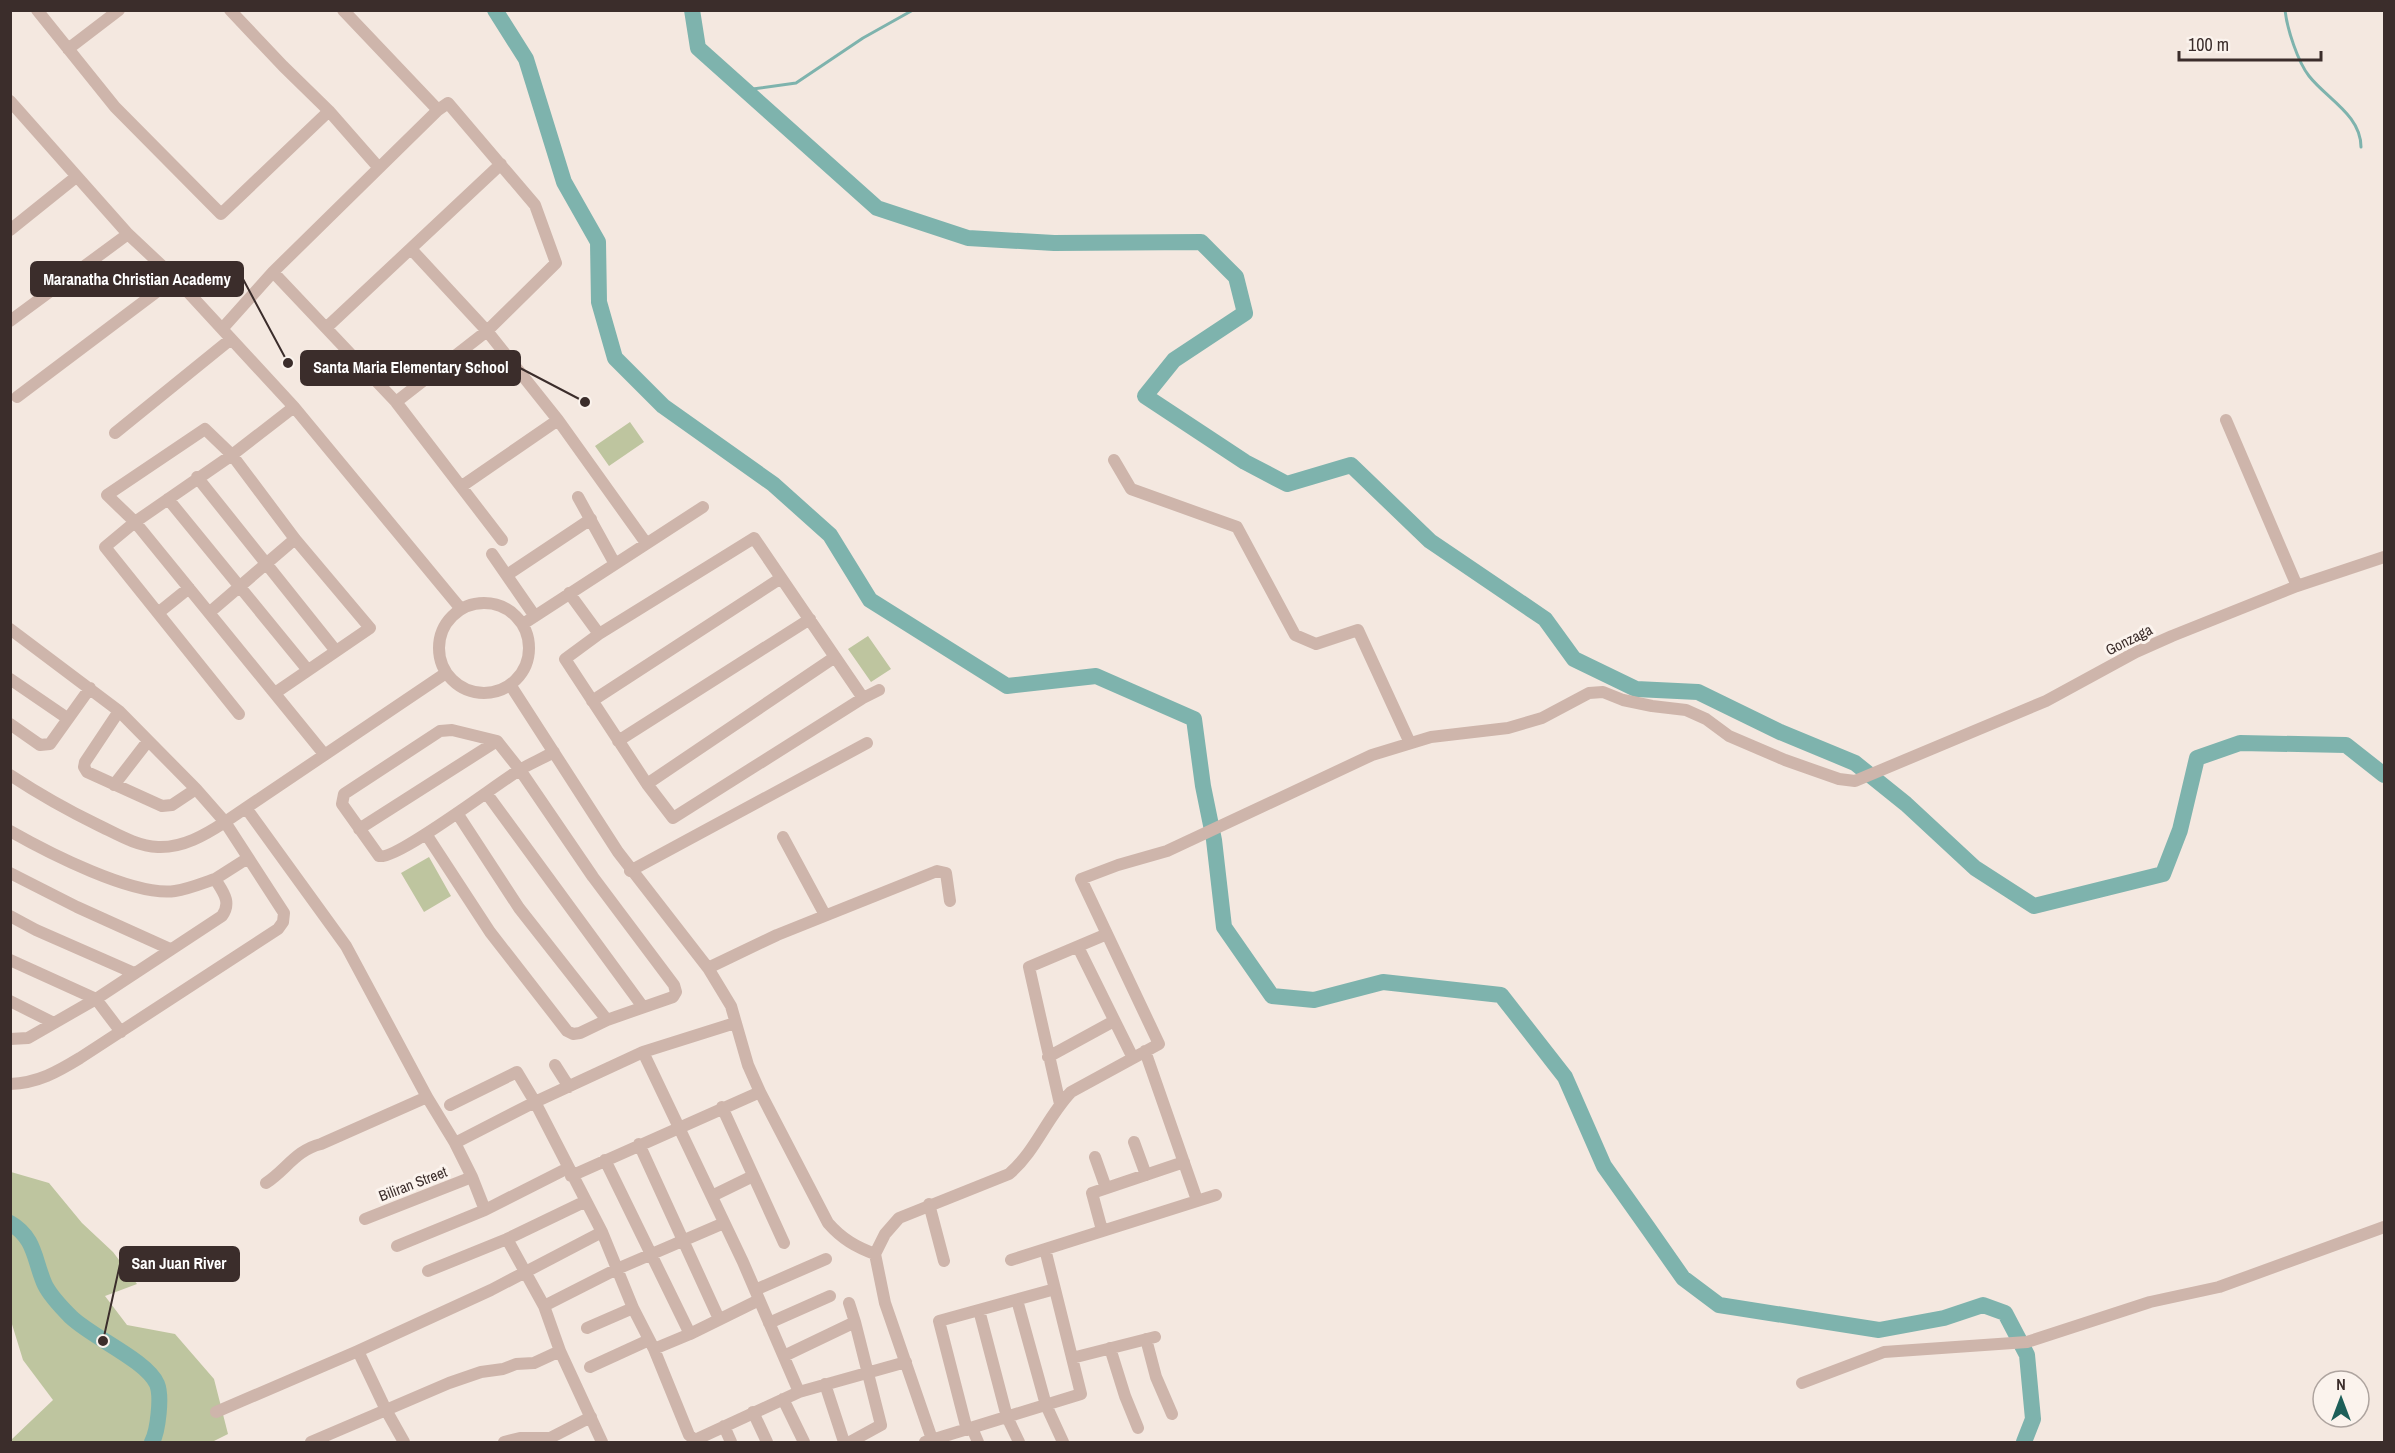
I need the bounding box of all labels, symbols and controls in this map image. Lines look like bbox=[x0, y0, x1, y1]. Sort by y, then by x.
scale bar bbox=[2179, 24, 2322, 62]
text: 100 m bbox=[2188, 32, 2229, 57]
callout: Maranatha Christian Academy bbox=[31, 262, 243, 296]
text: Maranatha Christian Academy bbox=[43, 268, 232, 290]
callout: Santa Maria Elementary School bbox=[301, 351, 520, 385]
text: Santa Maria Elementary School bbox=[313, 356, 509, 378]
street label: Gonzaga bbox=[2102, 619, 2156, 660]
street label: Biliran Street bbox=[376, 1161, 451, 1206]
callout: San Juan River bbox=[120, 1247, 239, 1281]
text: San Juan River bbox=[132, 1252, 227, 1274]
north arrow bbox=[2311, 1369, 2371, 1429]
text: N bbox=[2336, 1373, 2346, 1395]

